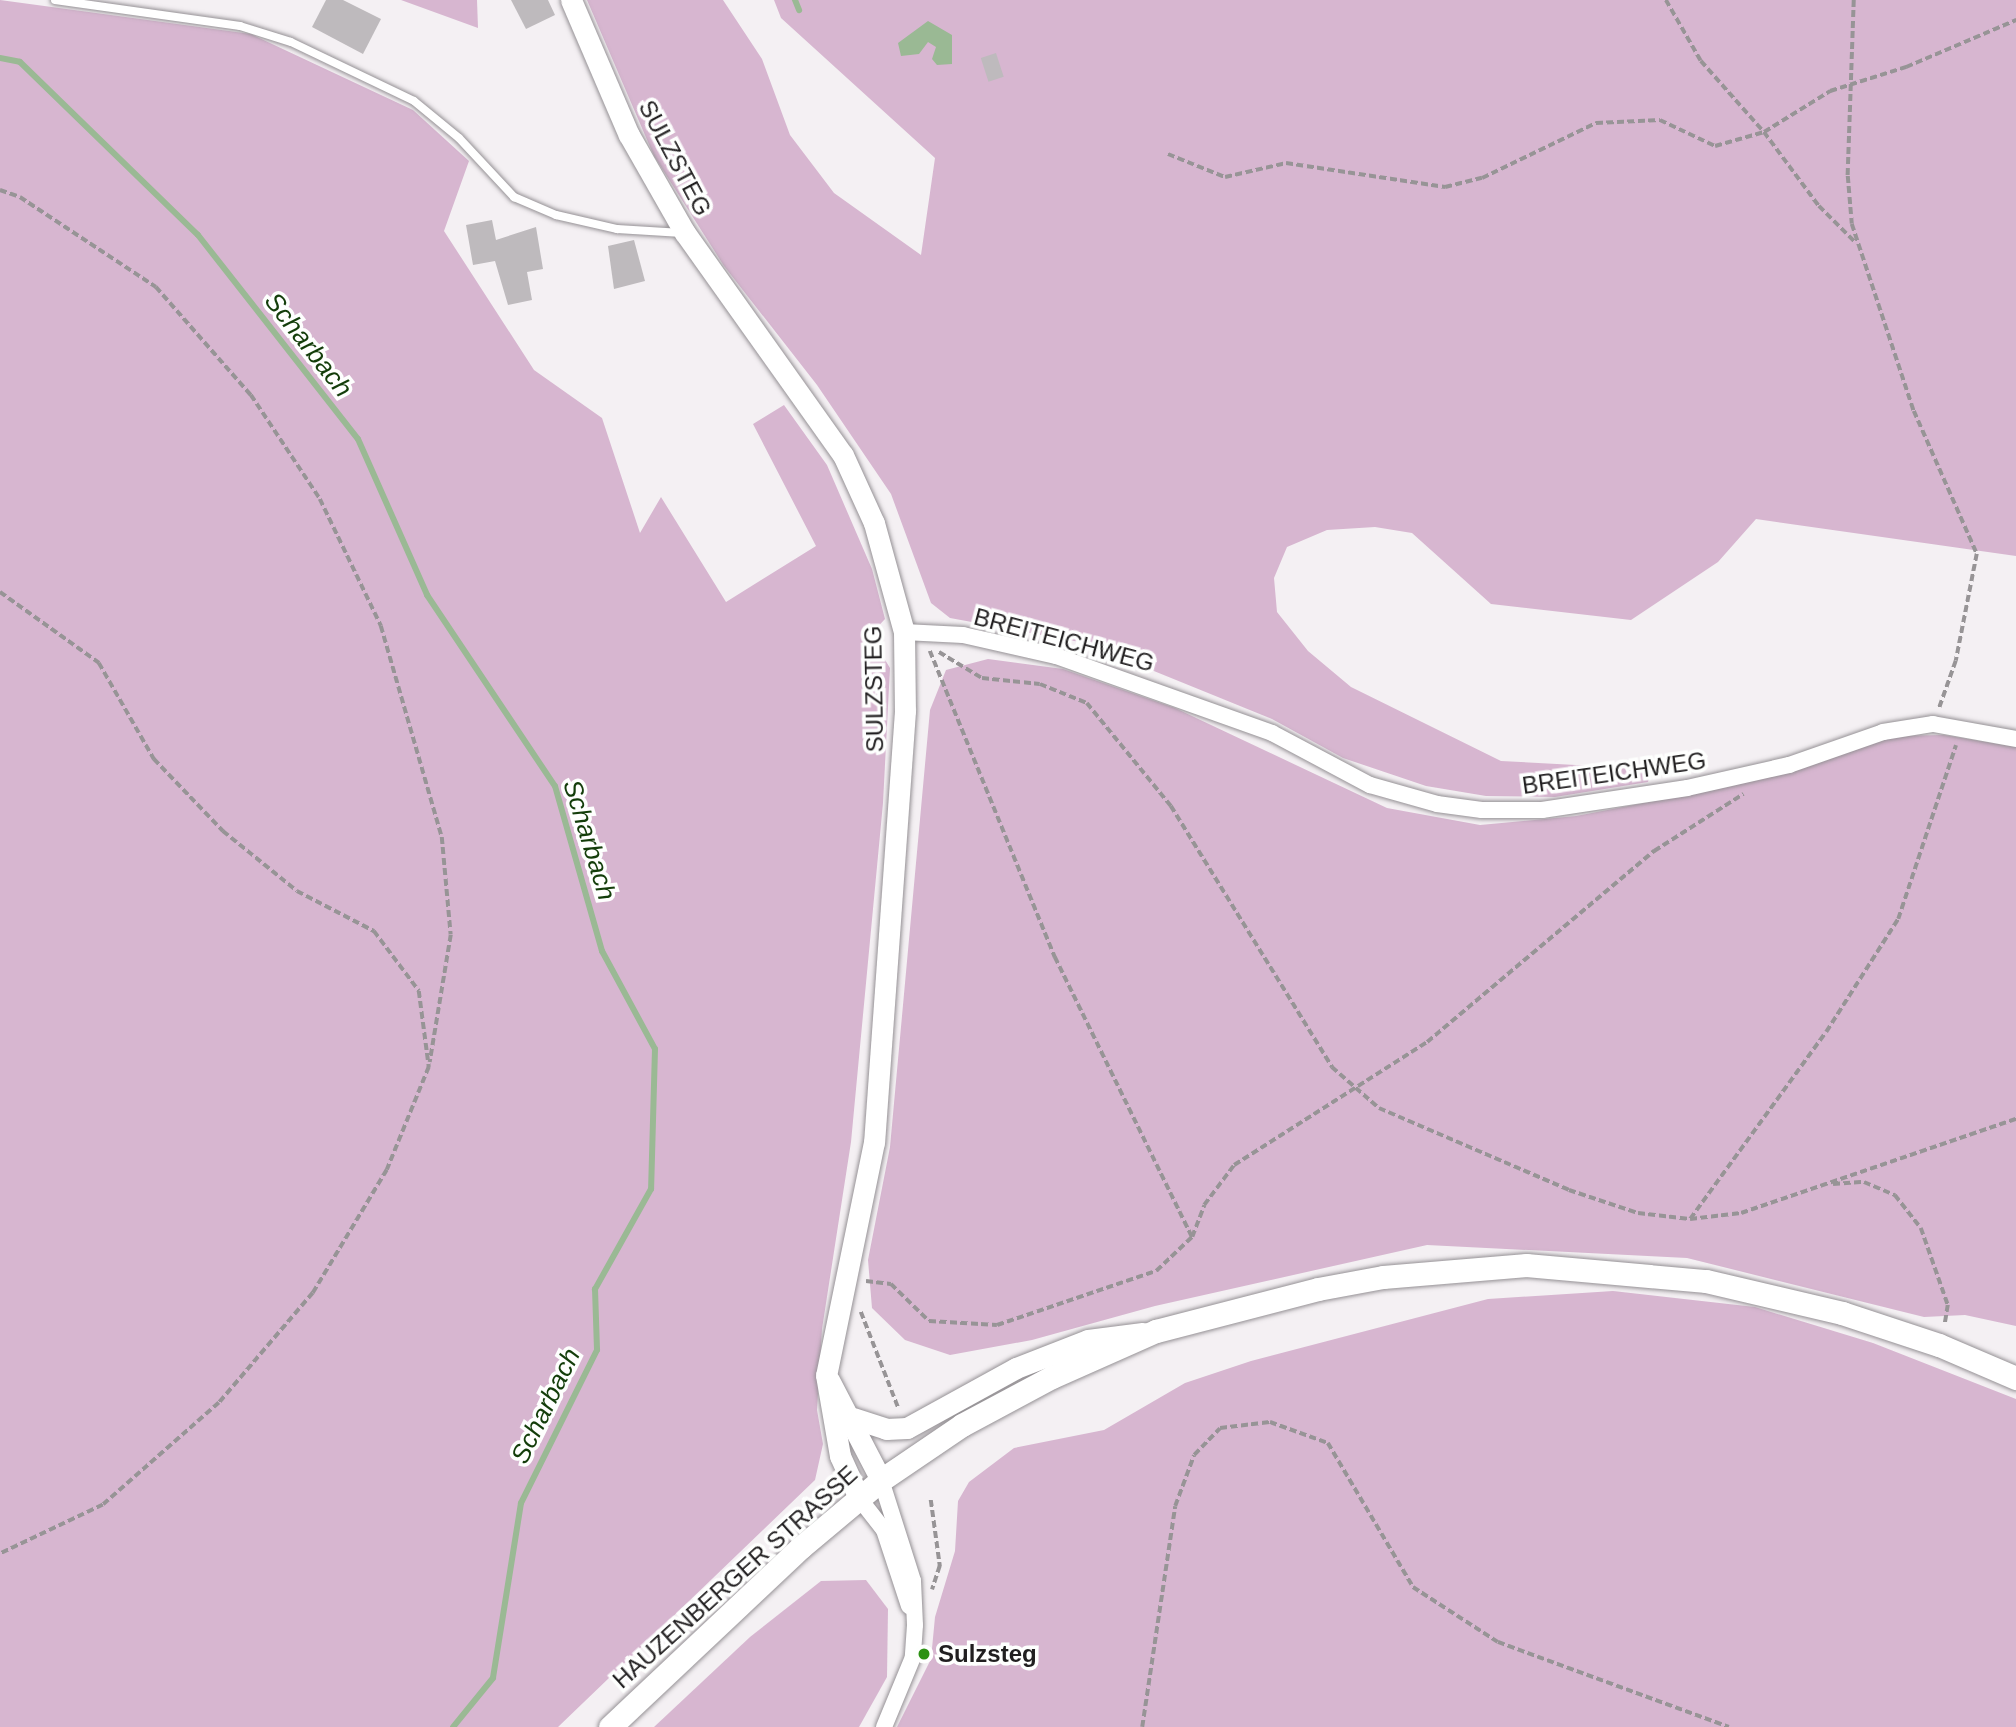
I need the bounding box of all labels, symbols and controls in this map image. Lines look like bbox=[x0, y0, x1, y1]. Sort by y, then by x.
street label: SULZSTEG bbox=[633, 95, 717, 221]
water label: Scharbach bbox=[257, 286, 359, 404]
street label: BREITEICHWEG bbox=[971, 602, 1157, 678]
street label: SULZSTEG bbox=[858, 625, 890, 753]
street label: BREITEICHWEG bbox=[1520, 746, 1708, 800]
water label: Scharbach bbox=[556, 776, 622, 904]
water label: Scharbach bbox=[505, 1343, 587, 1469]
street label: HAUZENBERGER STRASSE bbox=[607, 1460, 863, 1694]
place label: Sulzsteg bbox=[938, 1640, 1037, 1668]
marker: Sulzsteg bbox=[916, 1646, 932, 1662]

